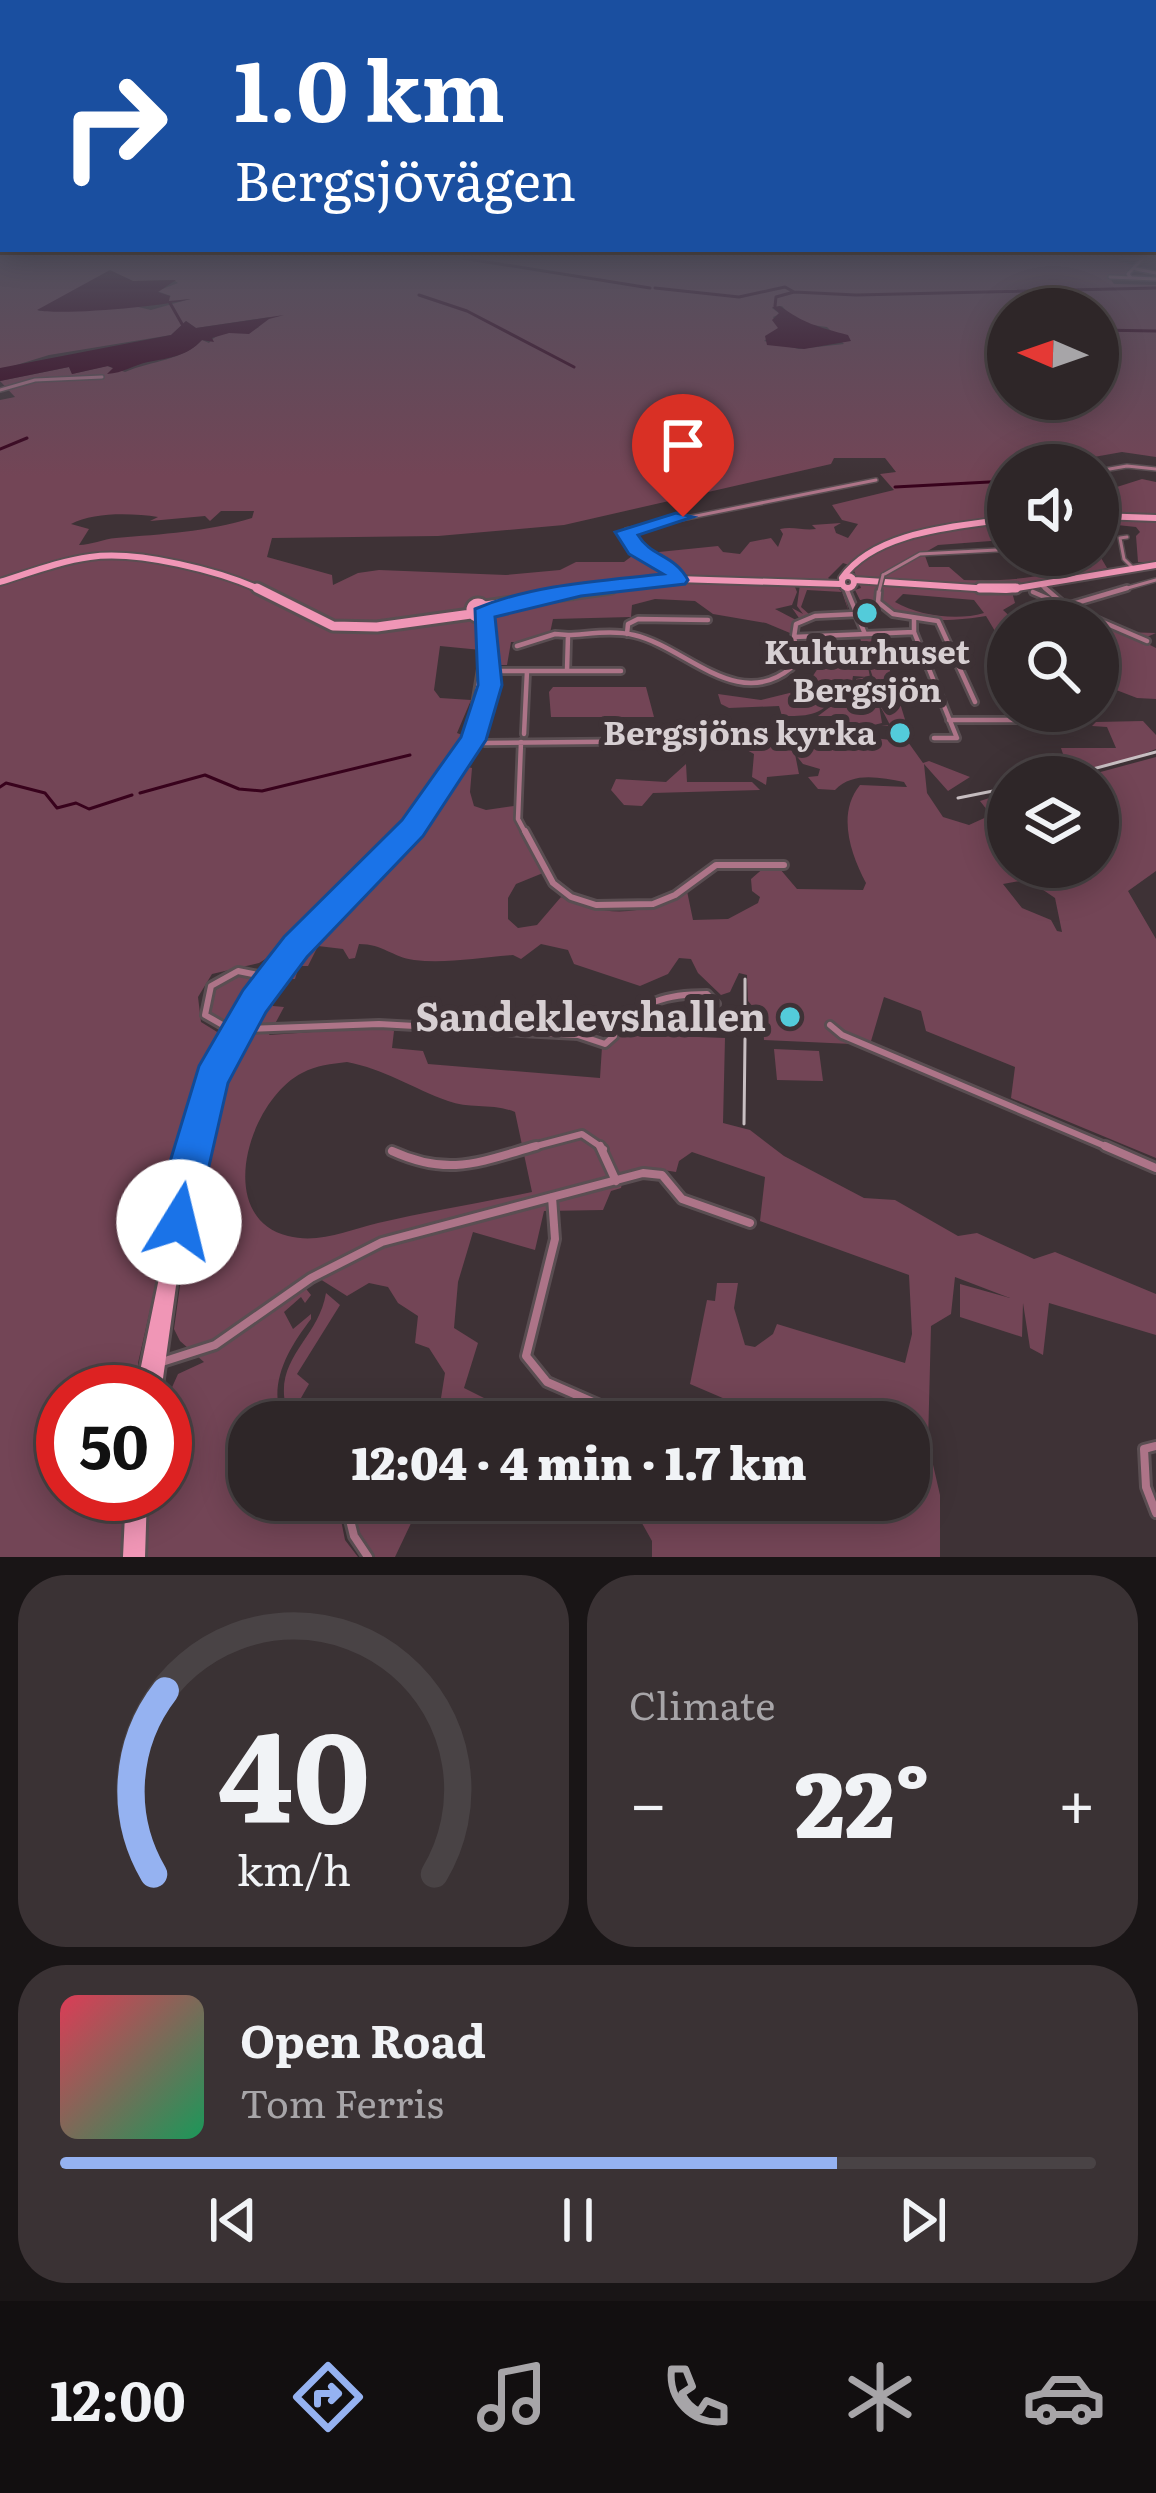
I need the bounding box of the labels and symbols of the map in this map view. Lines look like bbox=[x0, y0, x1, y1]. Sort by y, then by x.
north arrow bbox=[987, 288, 1119, 420]
pin bbox=[632, 394, 734, 517]
marker: Kulturhuset Bergsjön bbox=[854, 600, 880, 626]
place label: Kulturhuset Bergsjön bbox=[764, 625, 970, 712]
place label: Bergsjöns kyrka bbox=[603, 706, 877, 755]
marker: Bergsjöns kyrka bbox=[887, 720, 913, 746]
place label: Sandeklevshallen bbox=[415, 985, 766, 1043]
marker: Sandeklevshallen bbox=[777, 1004, 803, 1030]
position arrow bbox=[116, 1159, 242, 1285]
speed limit sign: 50 bbox=[36, 1365, 192, 1521]

